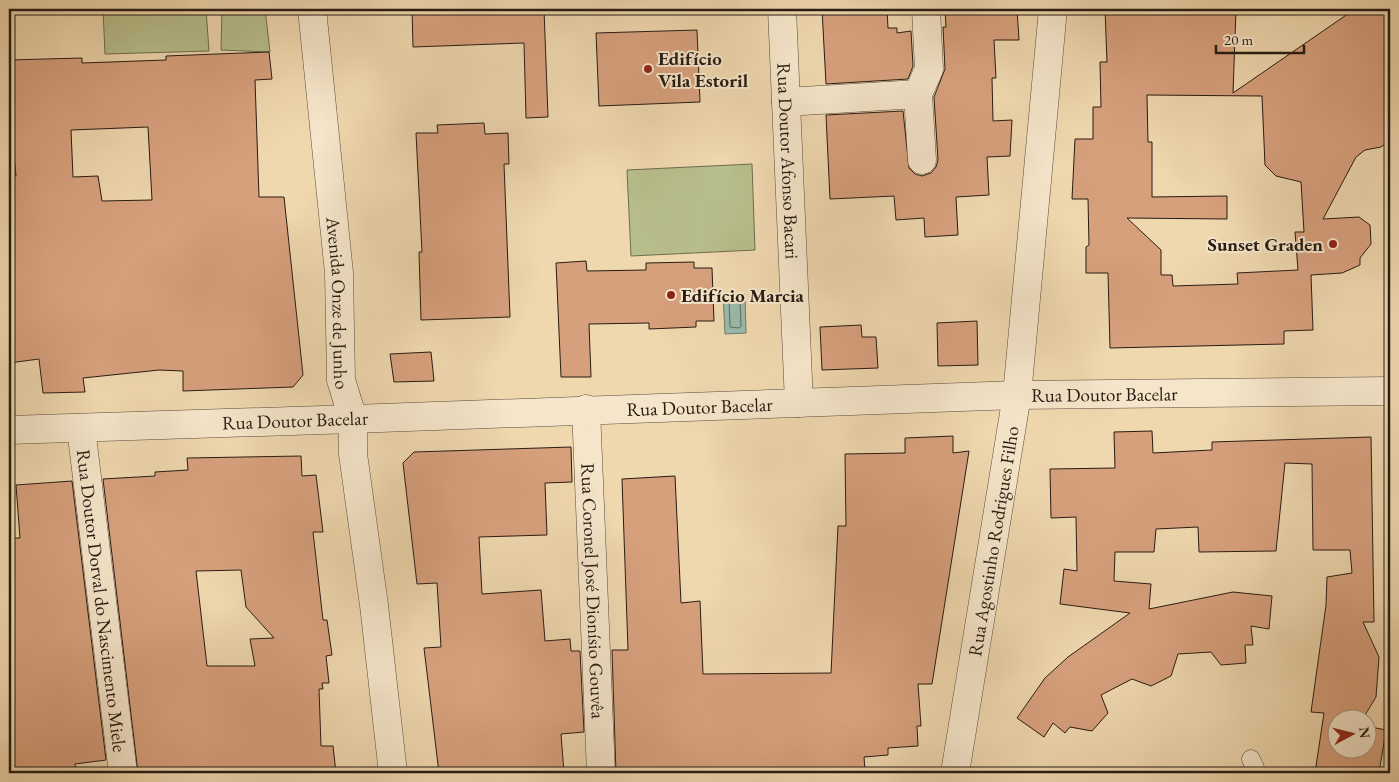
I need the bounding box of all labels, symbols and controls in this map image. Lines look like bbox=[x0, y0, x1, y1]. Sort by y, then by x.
scale bar bbox=[1216, 22, 1304, 54]
text: 20 m bbox=[1224, 30, 1253, 49]
place label: Edifício Vila Estoril bbox=[658, 46, 749, 93]
street label: Rua Doutor Afonso Bacari bbox=[771, 62, 805, 260]
marker: Edifício Vila Estoril bbox=[642, 63, 654, 75]
street label: Avenida Onze de Junho bbox=[320, 215, 355, 392]
place label: Sunset Graden bbox=[1208, 232, 1323, 257]
marker: Sunset Graden bbox=[1327, 238, 1339, 250]
place label: Edifício Marcia bbox=[681, 283, 805, 308]
marker: Edifício Marcia bbox=[665, 289, 677, 301]
street label: Rua Doutor Bacelar bbox=[1031, 381, 1178, 408]
street label: Rua Doutor Bacelar bbox=[626, 392, 774, 422]
street label: Rua Doutor Bacelar bbox=[222, 405, 369, 436]
street label: Rua Agostinho Rodrigues Filho bbox=[962, 424, 1025, 658]
street label: Rua Doutor Dorval do Nascimento Miele bbox=[71, 448, 132, 754]
street label: Rua Coronel José Dionísio Gouvêa bbox=[575, 462, 611, 720]
north arrow bbox=[1326, 710, 1376, 760]
text: N bbox=[1355, 726, 1375, 740]

